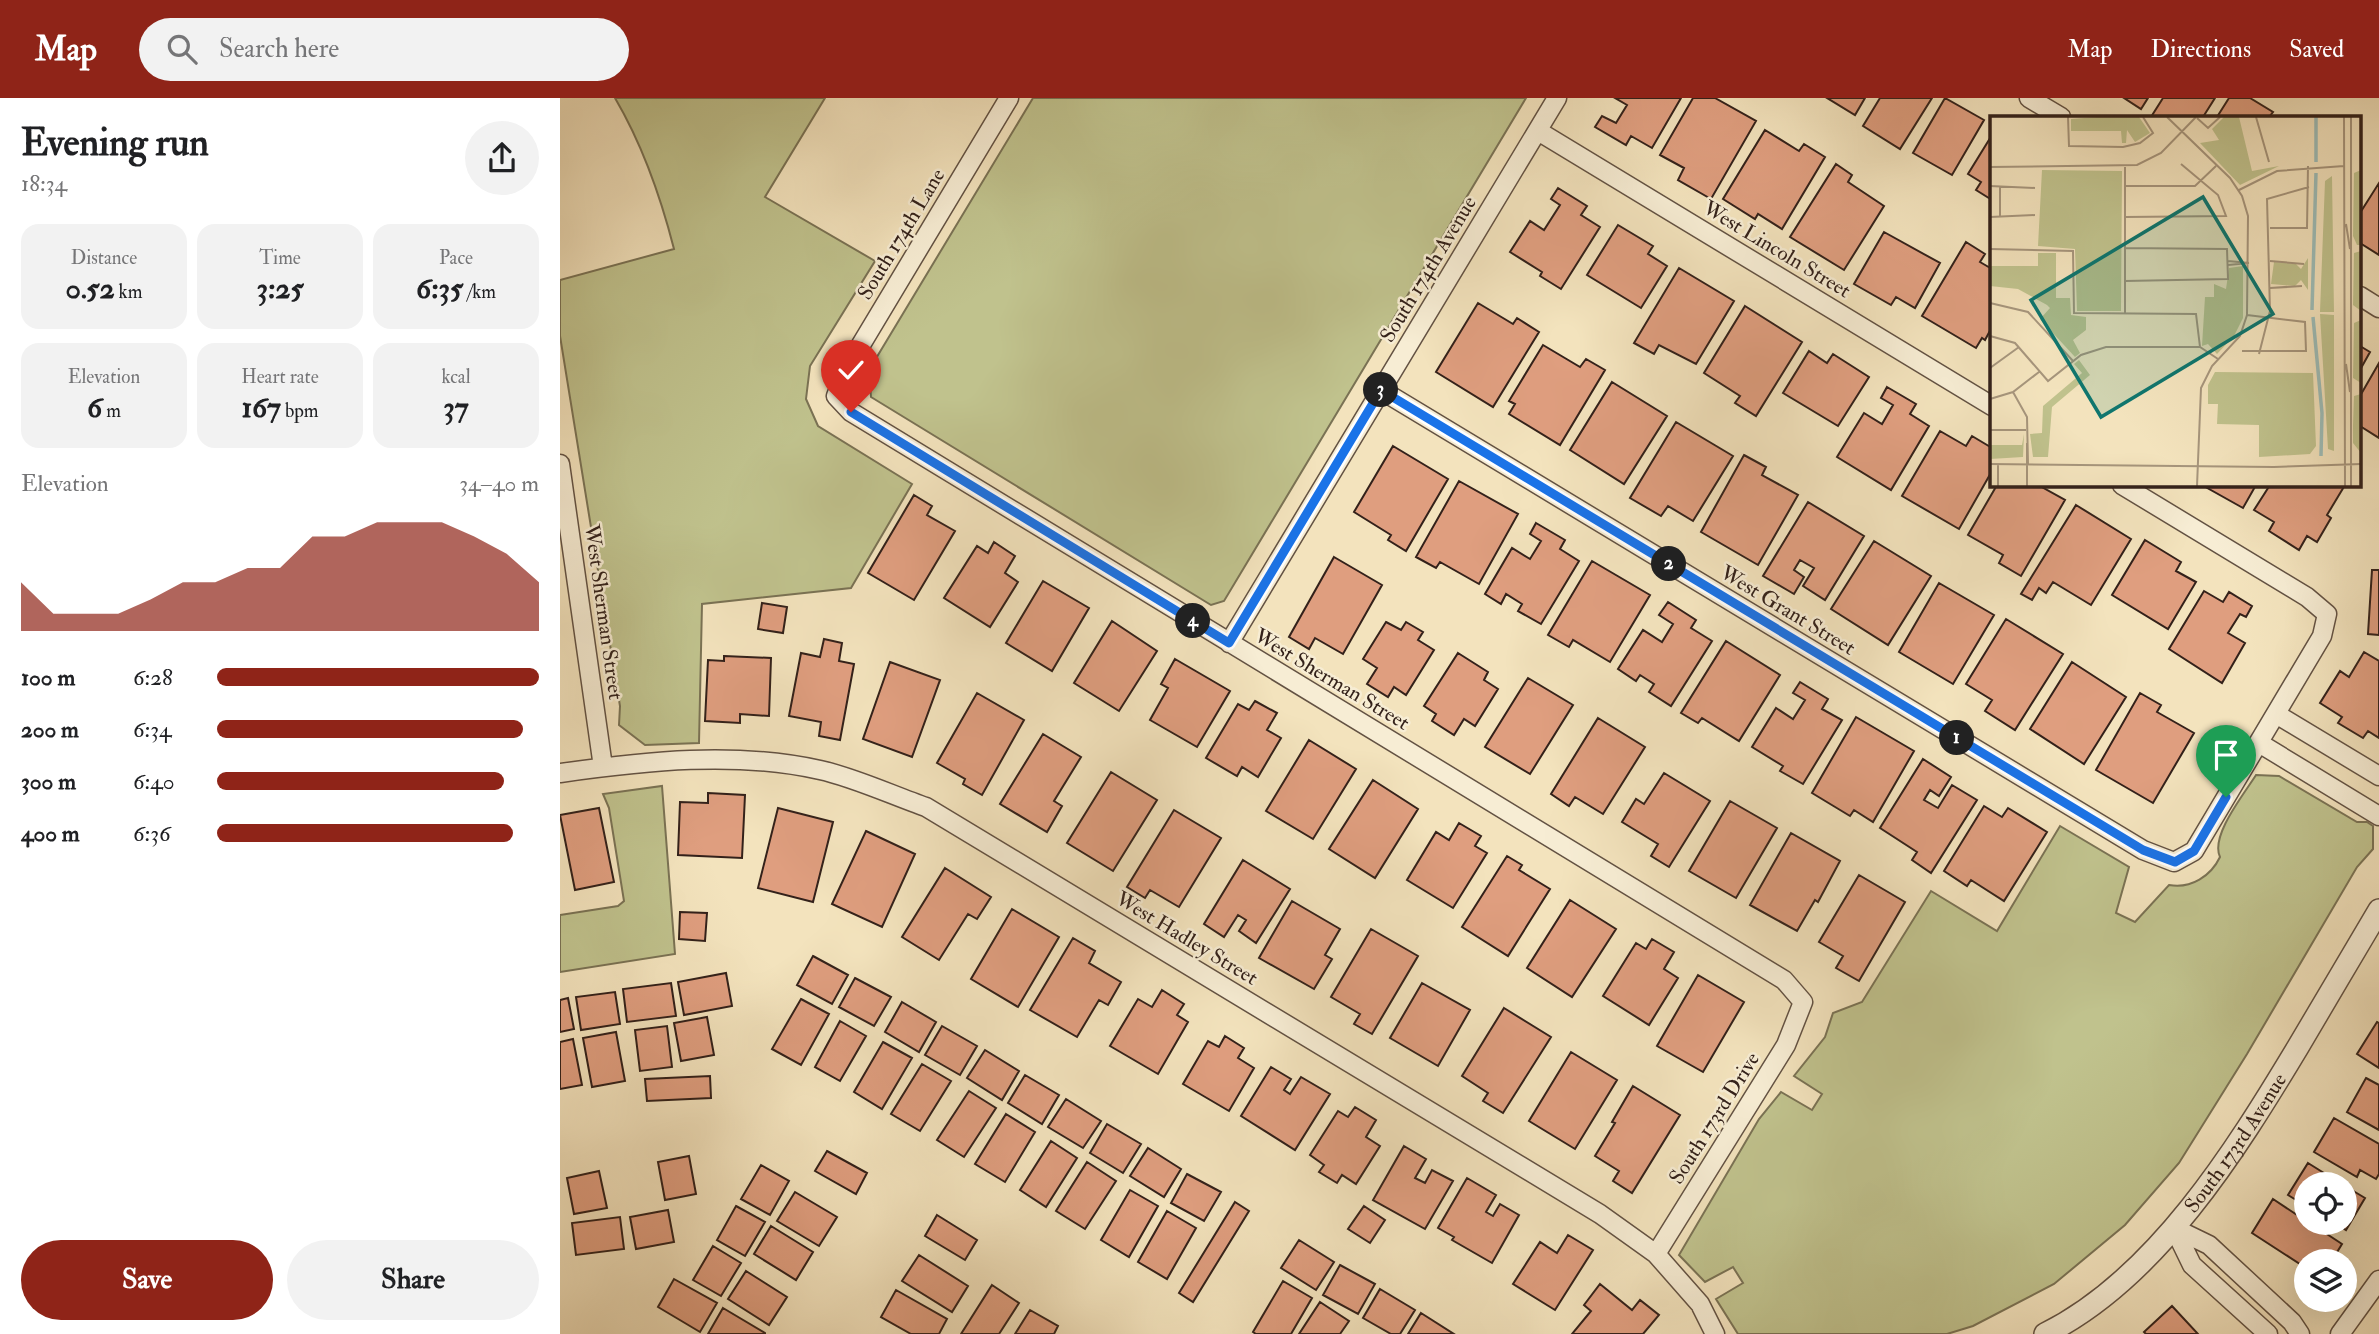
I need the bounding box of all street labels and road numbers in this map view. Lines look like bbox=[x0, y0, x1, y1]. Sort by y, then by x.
street label: South 174th Lane bbox=[852, 164, 951, 305]
street label: South 174th Avenue bbox=[1374, 191, 1483, 347]
street label: West Lincoln Street bbox=[1697, 194, 1856, 304]
street label: West Sherman Street bbox=[578, 522, 629, 702]
street label: West Grant Street bbox=[1714, 559, 1861, 662]
street label: West Sherman Street bbox=[1248, 622, 1415, 737]
street label: West Hadley Street bbox=[1110, 885, 1263, 992]
street label: South 173rd Drive bbox=[1663, 1047, 1766, 1189]
street label: South 173rd Avenue bbox=[2179, 1068, 2293, 1219]

